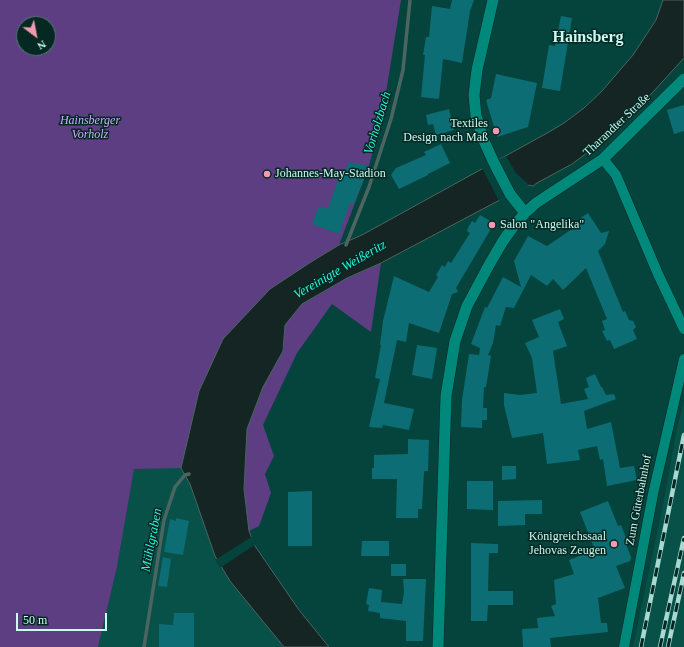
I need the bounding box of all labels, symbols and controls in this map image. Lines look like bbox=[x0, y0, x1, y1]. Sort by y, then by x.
north arrow bbox=[16, 16, 56, 56]
district label: Hainsberg bbox=[552, 28, 624, 48]
text: N bbox=[35, 38, 48, 53]
water label: Vorholzbach bbox=[361, 90, 395, 156]
street label: Tharandter Straße bbox=[581, 90, 653, 160]
park label: Hainsberger Vorholz bbox=[60, 114, 120, 142]
place label: Textiles Design nach Maß bbox=[403, 117, 488, 145]
marker: Textiles Design nach Maß bbox=[491, 126, 501, 136]
place label: Johannes-May-Stadion bbox=[275, 167, 386, 181]
marker: Johannes-May-Stadion bbox=[262, 169, 272, 179]
place label: Salon "Angelika" bbox=[500, 218, 584, 232]
marker: Salon "Angelika" bbox=[487, 220, 497, 230]
water label: Vereinigte Weißeritz bbox=[291, 237, 389, 303]
street label: Zum Güterbahnhof bbox=[623, 453, 655, 547]
water label: Mühlgraben bbox=[138, 507, 166, 573]
place label: Königreichssaal Jehovas Zeugen bbox=[529, 530, 606, 558]
marker: Königreichssaal Jehovas Zeugen bbox=[609, 539, 619, 549]
scale bar bbox=[18, 605, 109, 631]
text: 50 m bbox=[23, 613, 47, 627]

